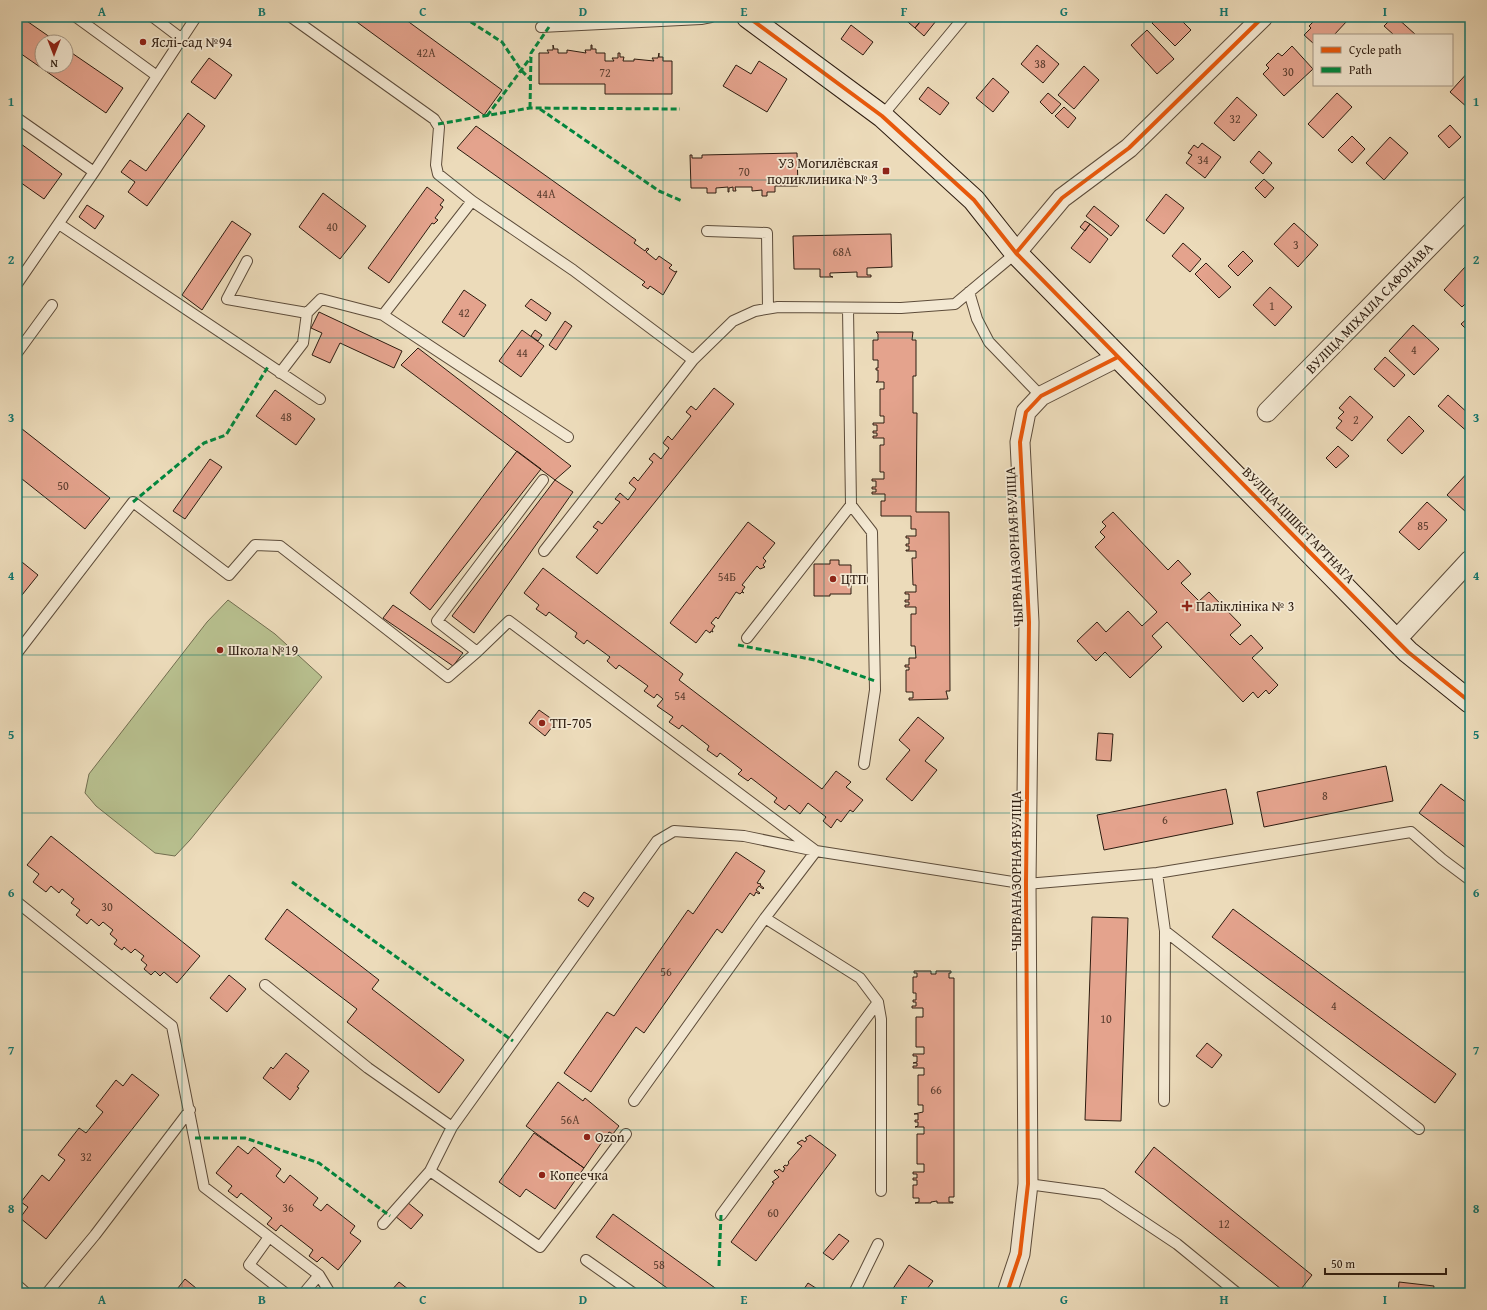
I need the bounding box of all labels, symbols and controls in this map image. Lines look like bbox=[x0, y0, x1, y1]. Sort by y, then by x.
text: A bbox=[98, 2, 107, 21]
text: B bbox=[258, 2, 266, 21]
text: C bbox=[419, 2, 427, 21]
text: D bbox=[579, 2, 587, 21]
text: E bbox=[741, 2, 748, 21]
text: F bbox=[901, 2, 908, 21]
text: G bbox=[1060, 2, 1068, 21]
text: H bbox=[1219, 2, 1229, 21]
text: I bbox=[1383, 2, 1387, 21]
place label: Яслі-сад №94 bbox=[150, 32, 232, 52]
north arrow bbox=[34, 34, 74, 74]
legend bbox=[1313, 34, 1453, 86]
marker: Яслі-сад №94 bbox=[138, 37, 148, 47]
text: Cycle path bbox=[1349, 41, 1402, 58]
house number: 42А bbox=[417, 44, 436, 61]
house number: 38 bbox=[1034, 55, 1046, 72]
text: N bbox=[50, 56, 58, 72]
text: Path bbox=[1349, 61, 1372, 78]
house number: 30 bbox=[1282, 63, 1294, 80]
house number: 72 bbox=[599, 64, 611, 81]
text: 1 bbox=[8, 92, 14, 111]
text: 1 bbox=[1473, 92, 1479, 111]
house number: 32 bbox=[1229, 110, 1241, 127]
house number: 34 bbox=[1197, 151, 1209, 168]
place label: УЗ Могилёвская поликлиника № 3 bbox=[767, 153, 878, 189]
house number: 70 bbox=[738, 163, 750, 180]
marker: УЗ Могилёвская поликлиника № 3 bbox=[881, 166, 891, 176]
house number: 44А bbox=[537, 185, 556, 202]
house number: 40 bbox=[326, 218, 338, 235]
house number: 3 bbox=[1293, 236, 1299, 253]
street label: ВУЛІЦА МІХАІЛА САФОНАВА bbox=[1301, 238, 1437, 378]
house number: 68А bbox=[833, 243, 852, 260]
text: 2 bbox=[8, 250, 15, 269]
text: 2 bbox=[1473, 250, 1480, 269]
house number: 1 bbox=[1269, 297, 1275, 314]
house number: 42 bbox=[458, 304, 470, 321]
house number: 4 bbox=[1411, 341, 1417, 358]
house number: 44 bbox=[516, 344, 528, 361]
text: 3 bbox=[8, 408, 14, 427]
house number: 48 bbox=[280, 408, 292, 425]
text: 3 bbox=[1473, 408, 1479, 427]
house number: 2 bbox=[1353, 411, 1359, 428]
street label: ВУЛІЦА ЦІШКІ ГАРТНАГА bbox=[1238, 462, 1360, 588]
street label: ЧЫРВАНАЗОРНАЯ ВУЛІЦА bbox=[1000, 466, 1028, 628]
house number: 50 bbox=[57, 477, 69, 494]
house number: 85 bbox=[1417, 517, 1429, 534]
text: 4 bbox=[8, 566, 15, 585]
text: 4 bbox=[1473, 566, 1480, 585]
house number: 54Б bbox=[718, 568, 736, 585]
place label: ЦТП bbox=[841, 569, 867, 589]
marker: ЦТП bbox=[828, 574, 838, 584]
place label: Паліклініка № 3 bbox=[1196, 596, 1294, 616]
marker: Паліклініка № 3 bbox=[1181, 600, 1193, 612]
place label: Школа №19 bbox=[228, 640, 299, 660]
marker: Школа №19 bbox=[215, 645, 225, 655]
house number: 54 bbox=[674, 687, 686, 704]
place label: ТП-705 bbox=[550, 713, 592, 733]
marker: ТП-705 bbox=[537, 718, 547, 728]
text: 5 bbox=[8, 725, 15, 744]
text: 5 bbox=[1473, 725, 1480, 744]
house number: 8 bbox=[1322, 787, 1328, 804]
street label: ЧЫРВАНАЗОРНАЯ ВУЛІЦА bbox=[1006, 790, 1026, 951]
house number: 6 bbox=[1162, 811, 1168, 828]
text: 6 bbox=[8, 883, 15, 902]
text: 6 bbox=[1473, 883, 1480, 902]
house number: 30 bbox=[101, 898, 113, 915]
house number: 56 bbox=[660, 963, 672, 980]
house number: 4 bbox=[1331, 997, 1337, 1014]
house number: 10 bbox=[1100, 1010, 1112, 1027]
text: 7 bbox=[8, 1041, 15, 1060]
text: 7 bbox=[1473, 1041, 1480, 1060]
house number: 66 bbox=[930, 1081, 942, 1098]
house number: 56А bbox=[561, 1111, 580, 1128]
place label: Ozon bbox=[595, 1127, 625, 1147]
marker: Ozon bbox=[582, 1132, 592, 1142]
house number: 32 bbox=[80, 1148, 92, 1165]
place label: Копеечка bbox=[550, 1165, 609, 1185]
marker: Копеечка bbox=[537, 1170, 547, 1180]
text: 8 bbox=[8, 1199, 15, 1218]
house number: 36 bbox=[282, 1199, 294, 1216]
text: 8 bbox=[1473, 1199, 1480, 1218]
house number: 60 bbox=[767, 1204, 779, 1221]
house number: 12 bbox=[1218, 1215, 1230, 1232]
scale bar bbox=[1325, 1250, 1446, 1276]
text: 50 m bbox=[1331, 1255, 1355, 1272]
house number: 58 bbox=[653, 1256, 665, 1273]
text: A bbox=[98, 1290, 107, 1309]
text: B bbox=[258, 1290, 266, 1309]
text: C bbox=[419, 1290, 427, 1309]
text: D bbox=[579, 1290, 587, 1309]
text: E bbox=[741, 1290, 748, 1309]
text: F bbox=[901, 1290, 908, 1309]
text: G bbox=[1060, 1290, 1068, 1309]
text: H bbox=[1219, 1290, 1229, 1309]
text: I bbox=[1383, 1290, 1387, 1309]

